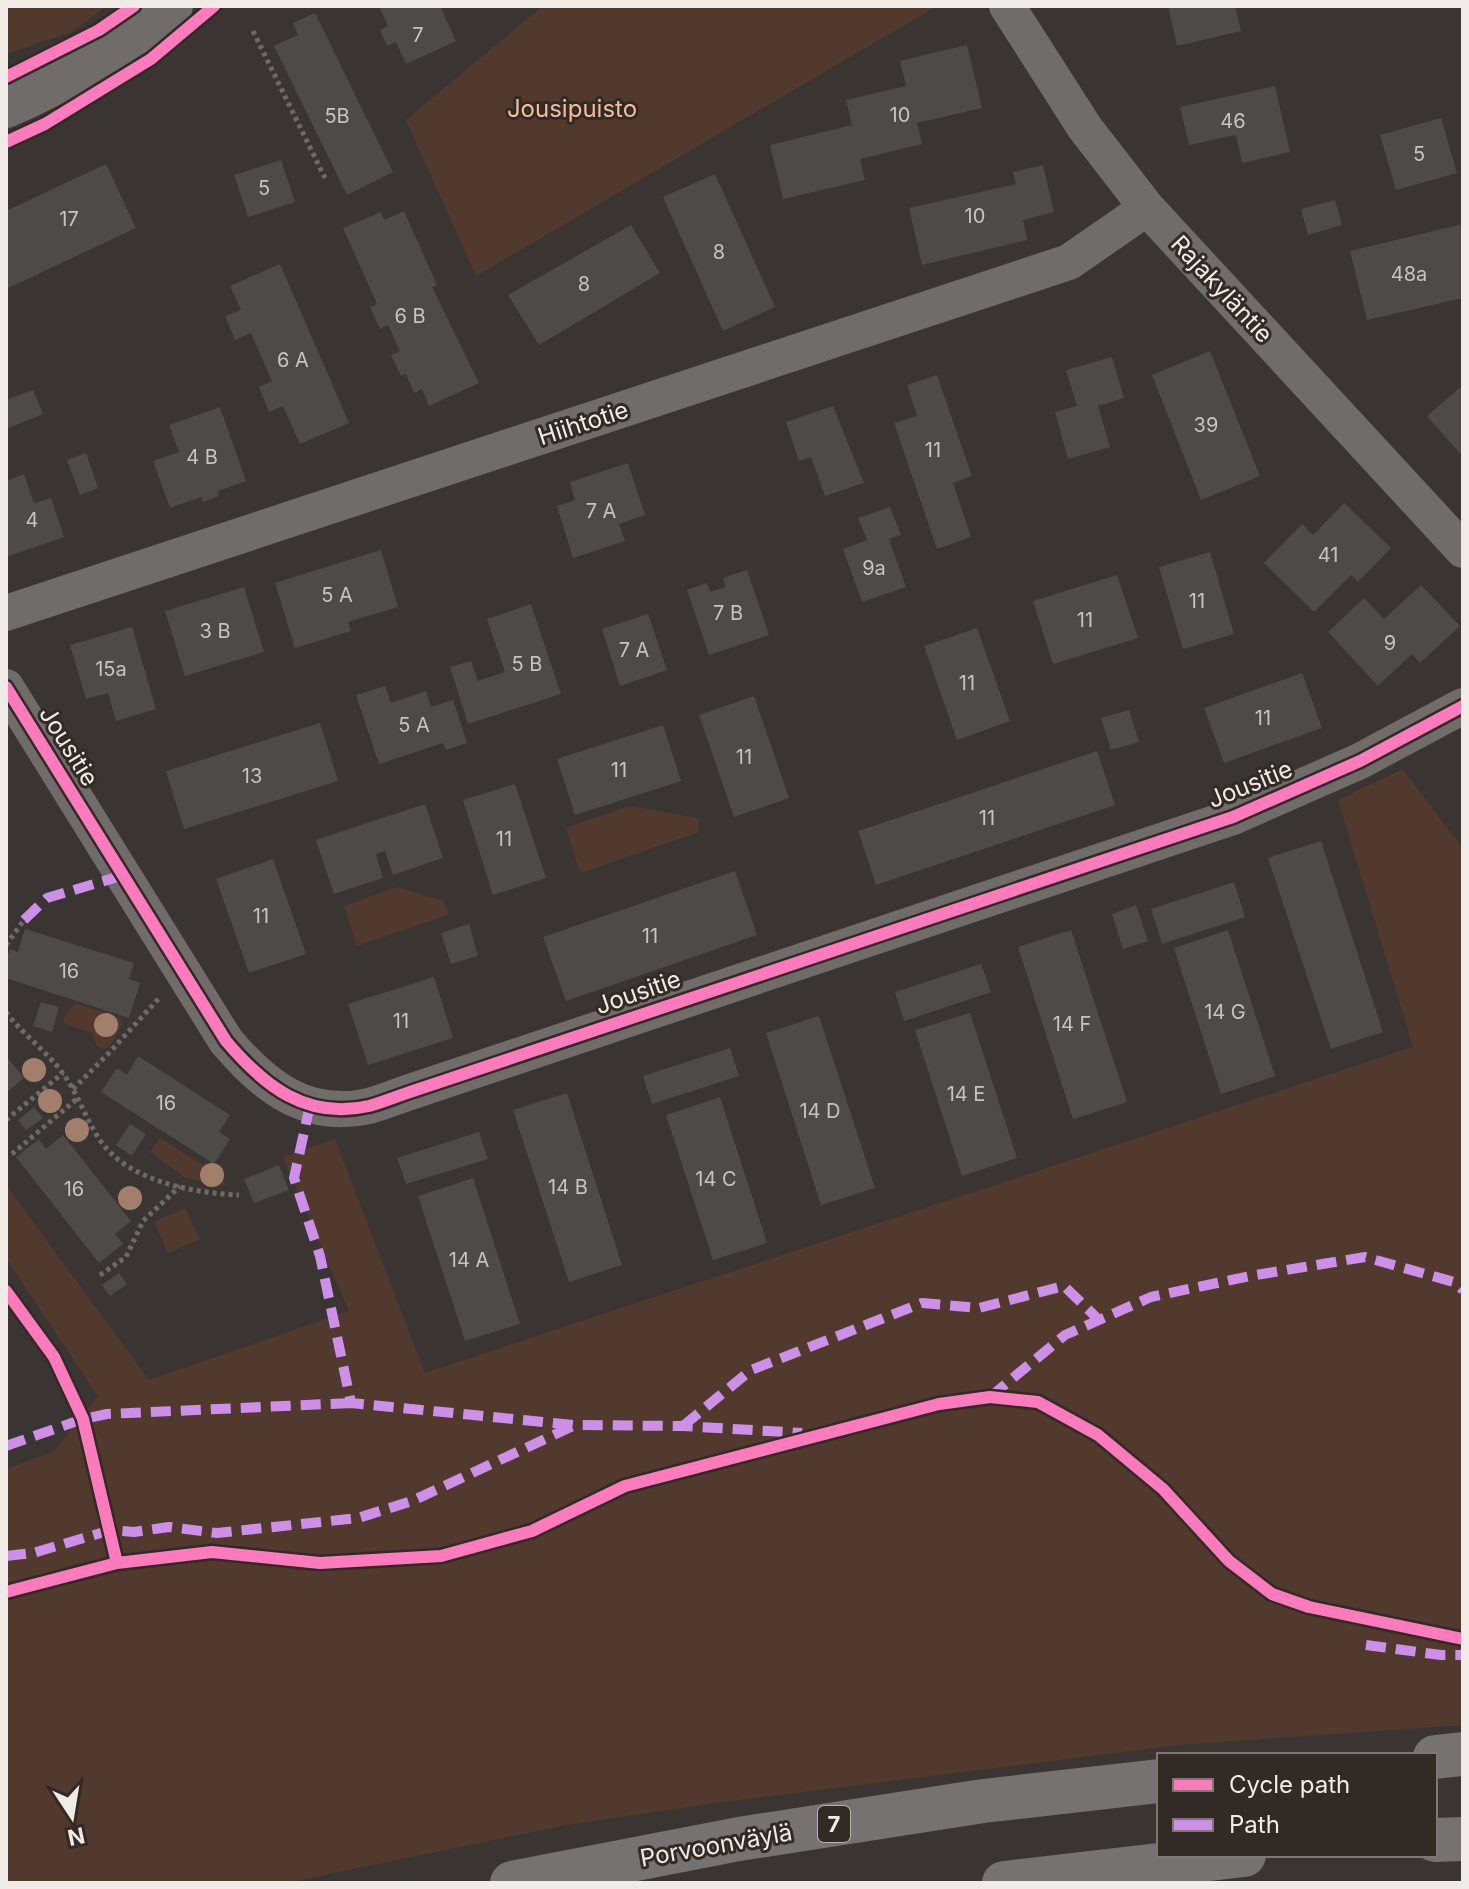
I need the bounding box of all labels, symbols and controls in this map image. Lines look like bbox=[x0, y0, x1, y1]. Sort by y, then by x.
house number: 7 bbox=[412, 23, 424, 47]
park label: Jousipuisto bbox=[507, 94, 637, 123]
house number: 10 bbox=[890, 103, 910, 127]
house number: 5B bbox=[324, 104, 350, 128]
house number: 46 bbox=[1220, 109, 1246, 133]
house number: 5 bbox=[1413, 142, 1425, 166]
house number: 5 bbox=[258, 176, 270, 200]
house number: 10 bbox=[965, 204, 985, 228]
house number: 17 bbox=[59, 207, 79, 231]
street label: Rajakyläntie bbox=[1165, 229, 1279, 349]
house number: 8 bbox=[713, 240, 725, 264]
house number: 48a bbox=[1391, 262, 1427, 286]
house number: 8 bbox=[578, 272, 590, 296]
house number: 6 B bbox=[394, 304, 426, 328]
house number: 6 A bbox=[277, 348, 309, 372]
street label: Hiihtotie bbox=[534, 395, 632, 451]
house number: 39 bbox=[1194, 413, 1218, 437]
house number: 11 bbox=[925, 438, 941, 462]
house number: 4 B bbox=[186, 445, 218, 469]
house number: 7 A bbox=[586, 499, 617, 523]
house number: 4 bbox=[26, 508, 38, 532]
house number: 41 bbox=[1318, 543, 1338, 567]
house number: 9a bbox=[862, 556, 886, 580]
house number: 5 A bbox=[321, 583, 353, 607]
house number: 11 bbox=[1189, 589, 1205, 613]
house number: 7 B bbox=[713, 601, 743, 625]
house number: 11 bbox=[1077, 608, 1093, 632]
house number: 3 B bbox=[199, 619, 231, 643]
house number: 9 bbox=[1384, 631, 1396, 655]
house number: 7 A bbox=[619, 638, 650, 662]
house number: 5 B bbox=[512, 652, 542, 676]
house number: 15a bbox=[95, 657, 127, 681]
house number: 11 bbox=[959, 671, 975, 695]
street label: Jousitie bbox=[33, 701, 105, 791]
house number: 11 bbox=[1255, 706, 1271, 730]
house number: 5 A bbox=[398, 713, 430, 737]
house number: 11 bbox=[736, 745, 752, 769]
street label: Jousitie bbox=[1204, 754, 1296, 814]
house number: 11 bbox=[611, 758, 627, 782]
house number: 13 bbox=[242, 764, 262, 788]
house number: 11 bbox=[979, 806, 995, 830]
house number: 11 bbox=[496, 827, 512, 851]
house number: 11 bbox=[253, 904, 269, 928]
house number: 11 bbox=[642, 924, 658, 948]
house number: 16 bbox=[59, 959, 79, 983]
street label: Jousitie bbox=[591, 964, 685, 1020]
house number: 14 G bbox=[1204, 1000, 1246, 1024]
house number: 11 bbox=[393, 1009, 409, 1033]
house number: 14 F bbox=[1053, 1012, 1091, 1036]
house number: 14 E bbox=[947, 1082, 985, 1106]
house number: 16 bbox=[156, 1091, 176, 1115]
house number: 14 D bbox=[799, 1099, 841, 1123]
house number: 14 C bbox=[695, 1167, 737, 1191]
house number: 14 B bbox=[548, 1175, 588, 1199]
house number: 16 bbox=[64, 1177, 84, 1201]
house number: 14 A bbox=[449, 1248, 489, 1272]
legend bbox=[1157, 1753, 1437, 1857]
text: Cycle path bbox=[1229, 1770, 1350, 1799]
north arrow bbox=[32, 1777, 112, 1857]
road number: 7 bbox=[818, 1806, 850, 1842]
text: Path bbox=[1229, 1810, 1280, 1839]
street label: Porvoonväylä bbox=[638, 1817, 794, 1873]
text: N bbox=[65, 1822, 87, 1851]

